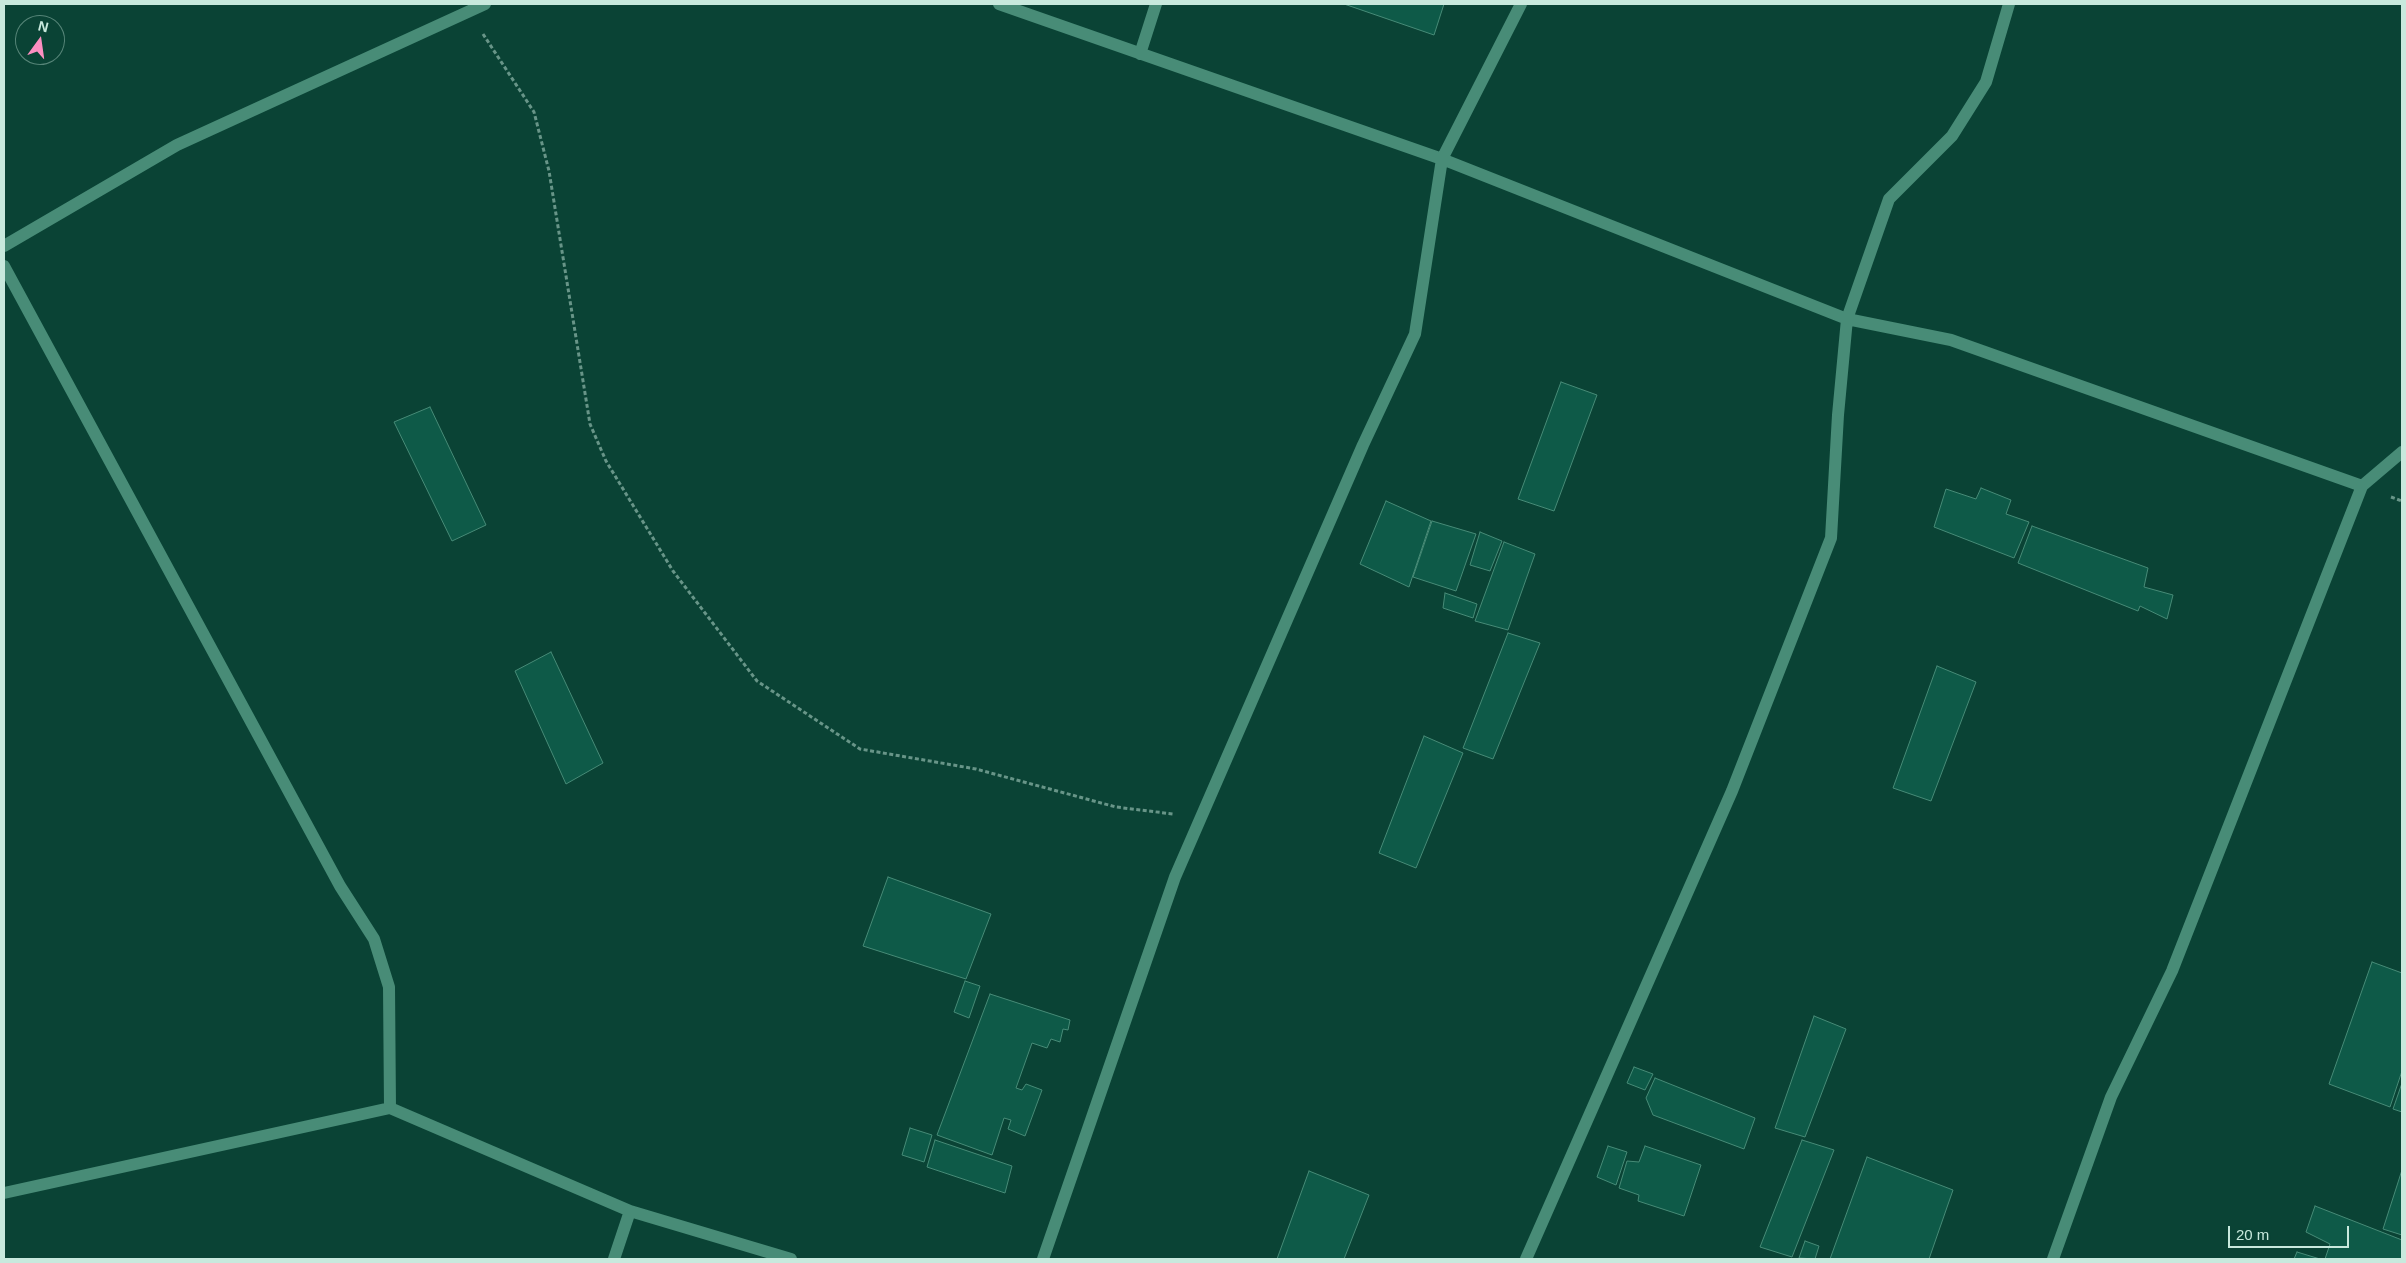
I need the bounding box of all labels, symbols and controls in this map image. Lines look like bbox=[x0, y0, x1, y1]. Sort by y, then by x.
north arrow bbox=[15, 15, 65, 65]
text: N bbox=[37, 17, 50, 35]
scale bar bbox=[2231, 1216, 2352, 1248]
text: 20 m bbox=[2236, 1226, 2269, 1243]

